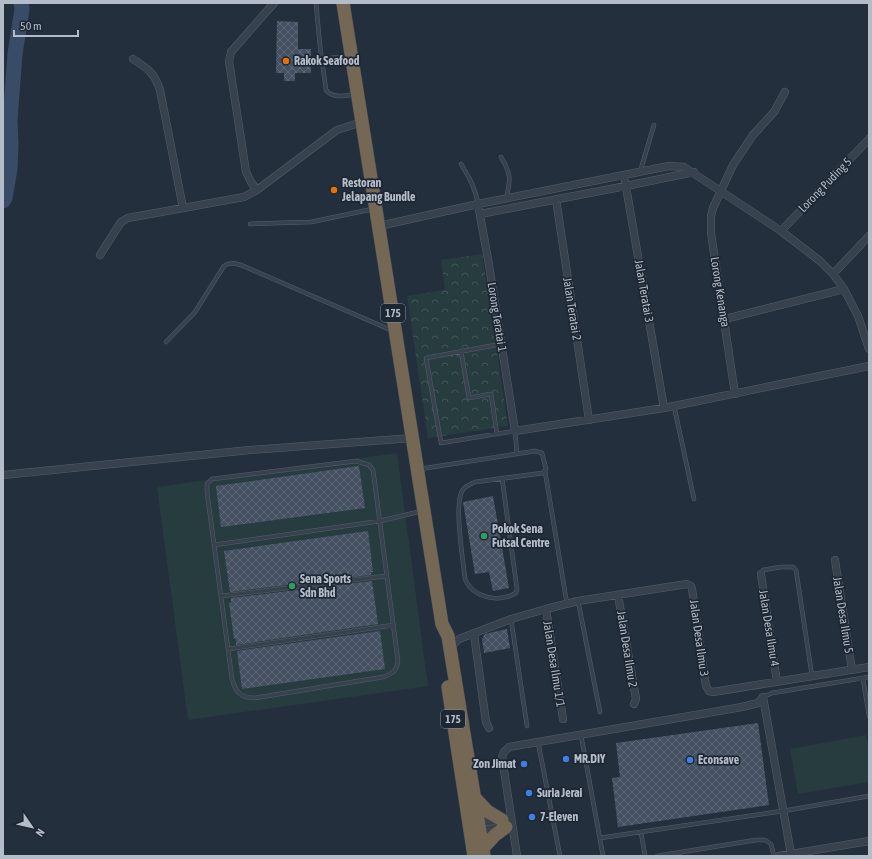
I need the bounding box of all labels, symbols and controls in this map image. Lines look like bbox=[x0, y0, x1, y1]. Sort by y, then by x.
scale bar bbox=[14, 12, 78, 38]
text: 50 m bbox=[20, 19, 42, 33]
place label: Rakok Seafood bbox=[294, 54, 360, 68]
marker: Rakok Seafood bbox=[281, 56, 291, 66]
street label: Lorong Puding 5 bbox=[795, 155, 855, 215]
place label: Restoran Jelapang Bundle bbox=[341, 176, 416, 204]
marker: Restoran Jelapang Bundle bbox=[329, 185, 339, 195]
street label: Lorong Kenanga bbox=[708, 256, 732, 328]
street label: Jalan Teratai 3 bbox=[632, 258, 656, 324]
street label: Jalan Teratai 2 bbox=[560, 276, 584, 342]
street label: Lorong Teratai 1 bbox=[485, 281, 509, 353]
road number: 175 bbox=[381, 304, 405, 322]
place label: Pokok Sena Futsal Centre bbox=[492, 522, 550, 550]
marker: Pokok Sena Futsal Centre bbox=[479, 531, 489, 541]
place label: Sena Sports Sdn Bhd bbox=[300, 572, 352, 600]
street label: Jalan Desa Ilmu 5 bbox=[830, 576, 856, 654]
marker: Sena Sports Sdn Bhd bbox=[287, 581, 297, 591]
street label: Jalan Desa Ilmu 4 bbox=[756, 589, 782, 668]
street label: Jalan Desa Ilmu 3 bbox=[687, 599, 711, 677]
street label: Jalan Desa Ilmu 2 bbox=[614, 610, 640, 688]
street label: Jalan Desa Ilmu 1/1 bbox=[540, 620, 568, 708]
road number: 175 bbox=[441, 710, 465, 728]
place label: MR.DIY bbox=[574, 752, 606, 766]
place label: Econsave bbox=[698, 753, 740, 767]
marker: MR.DIY bbox=[561, 754, 571, 764]
marker: Econsave bbox=[685, 755, 695, 765]
place label: Zon Jimat bbox=[473, 757, 517, 771]
marker: Zon Jimat bbox=[519, 759, 529, 769]
place label: Suria Jerai bbox=[537, 786, 583, 800]
marker: Suria Jerai bbox=[524, 788, 534, 798]
north arrow bbox=[12, 807, 52, 847]
place label: 7-Eleven bbox=[540, 810, 578, 824]
marker: 7-Eleven bbox=[527, 812, 537, 822]
text: N bbox=[33, 827, 47, 839]

